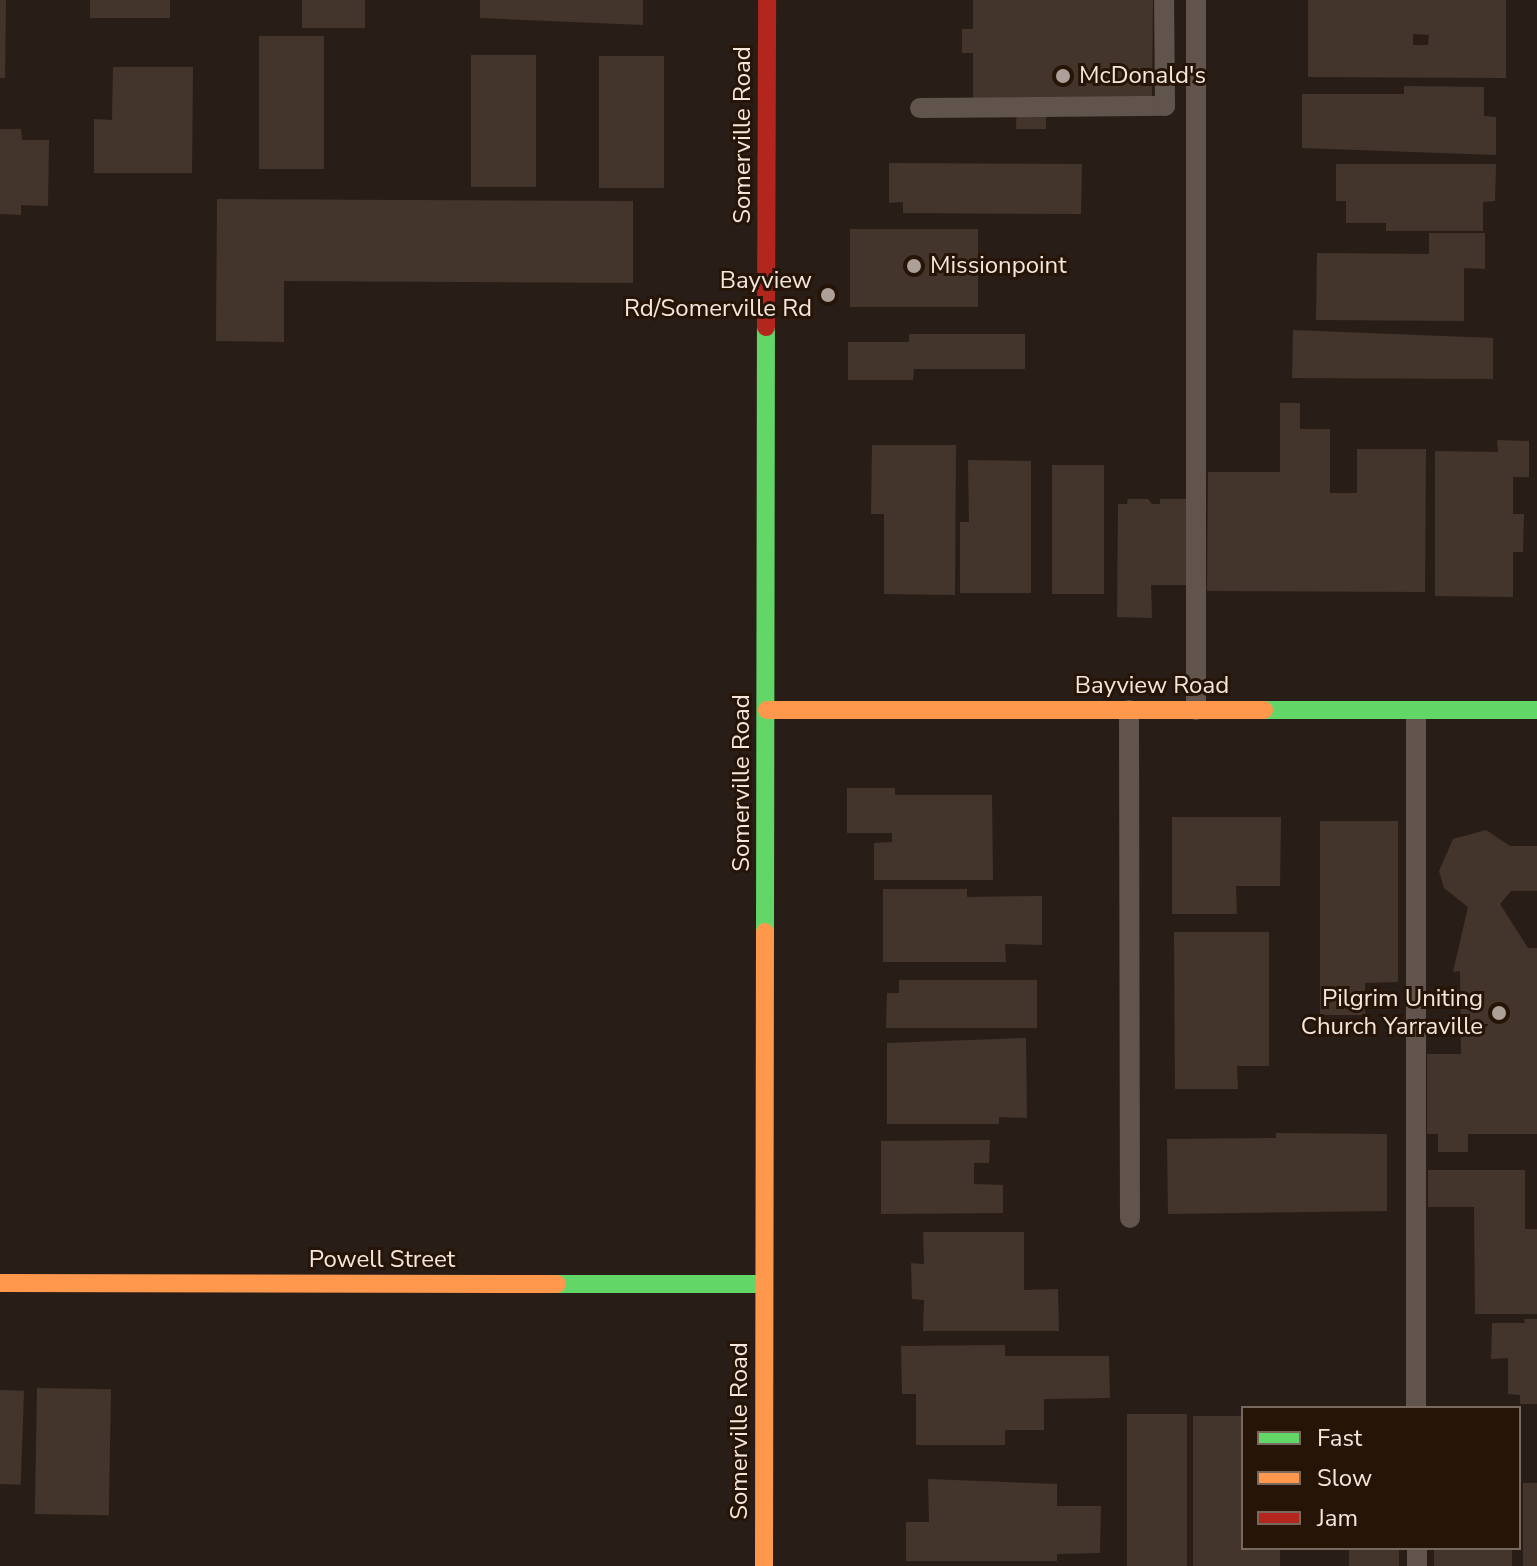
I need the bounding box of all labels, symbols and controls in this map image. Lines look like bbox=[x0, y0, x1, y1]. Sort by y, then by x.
street label: Somerville Road bbox=[729, 46, 757, 224]
place label: McDonald's bbox=[1079, 62, 1206, 90]
marker: McDonald's bbox=[1054, 67, 1072, 85]
place label: Missionpoint bbox=[930, 252, 1067, 280]
marker: Missionpoint bbox=[905, 257, 923, 275]
place label: Bayview Rd/Somerville Rd bbox=[624, 267, 812, 323]
marker: Bayview Rd/Somerville Rd bbox=[819, 286, 837, 304]
street label: Bayview Road bbox=[1075, 672, 1229, 700]
street label: Somerville Road bbox=[728, 694, 756, 872]
place label: Pilgrim Uniting Church Yarraville bbox=[1301, 985, 1483, 1041]
marker: Pilgrim Uniting Church Yarraville bbox=[1490, 1004, 1508, 1022]
street label: Powell Street bbox=[309, 1246, 455, 1274]
street label: Somerville Road bbox=[726, 1342, 754, 1520]
legend bbox=[1241, 1406, 1521, 1550]
text: Fast bbox=[1317, 1422, 1362, 1454]
text: Slow bbox=[1317, 1462, 1372, 1494]
text: Jam bbox=[1317, 1502, 1358, 1534]

